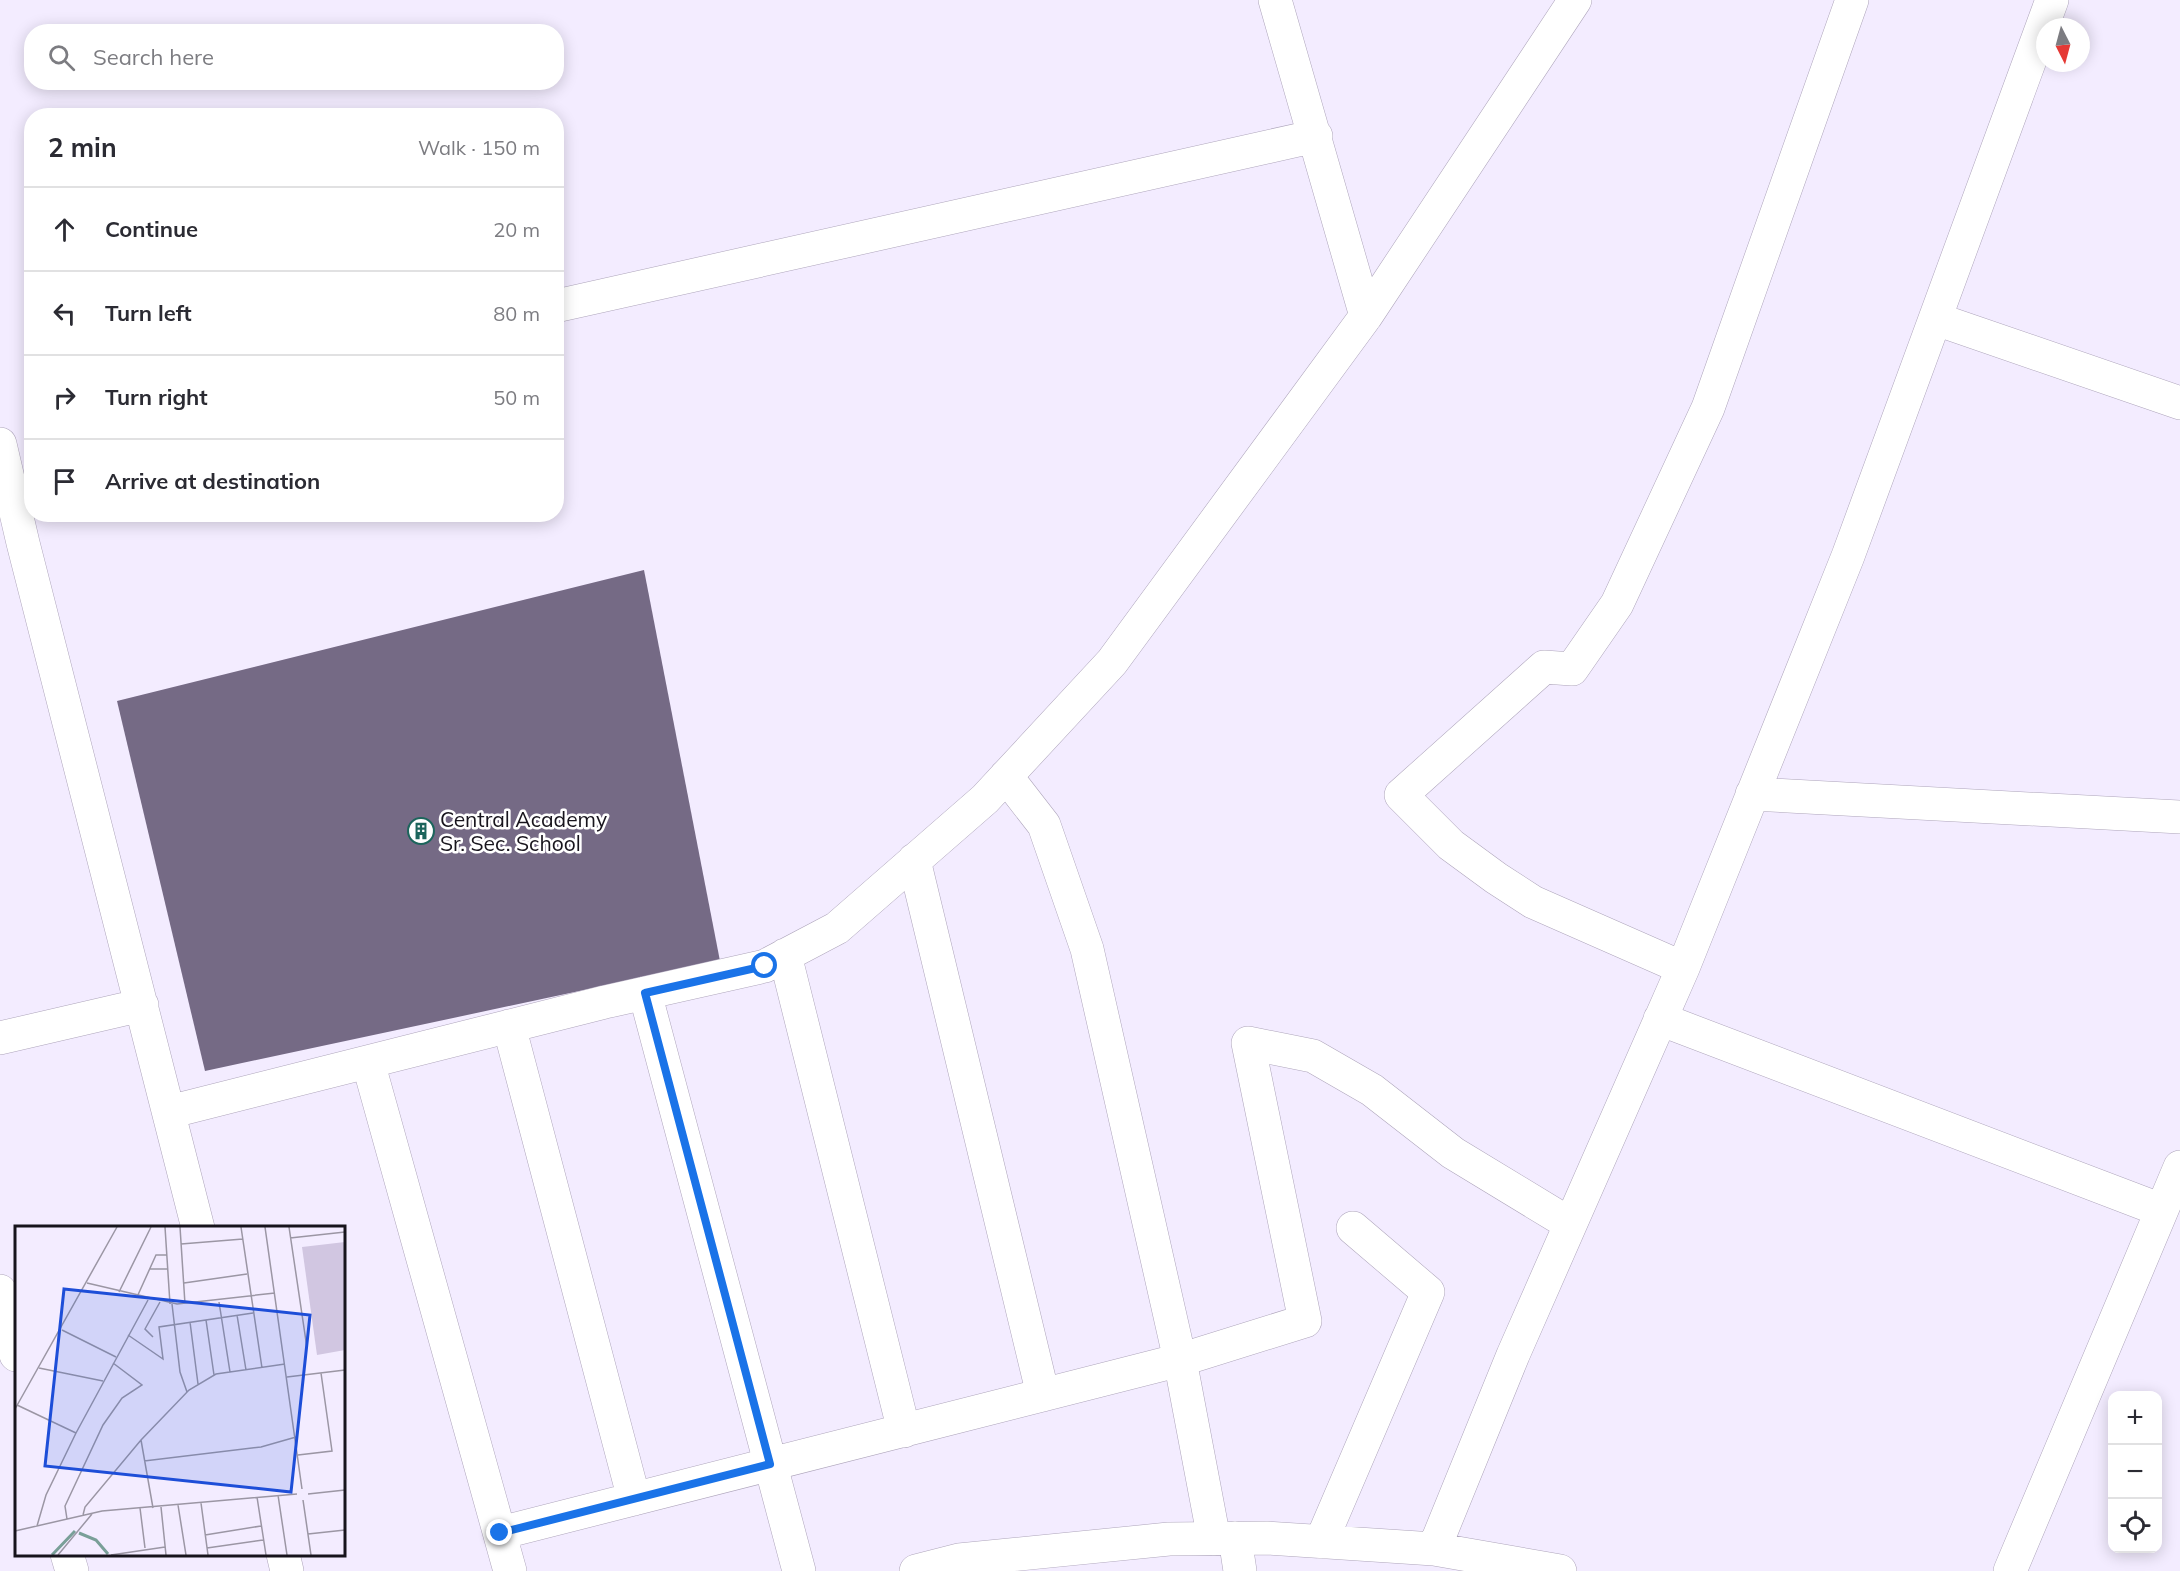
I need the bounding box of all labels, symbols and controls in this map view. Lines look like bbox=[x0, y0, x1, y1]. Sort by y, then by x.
north arrow bbox=[2036, 18, 2090, 72]
search box bbox=[24, 24, 564, 90]
icon: search bbox=[45, 41, 78, 74]
text: Search here bbox=[93, 43, 214, 71]
text: 2 min bbox=[48, 131, 117, 164]
text: Walk · 150 m bbox=[418, 135, 540, 160]
icon: ahead bbox=[48, 213, 81, 246]
text: Continue bbox=[105, 215, 198, 243]
text: 20 m bbox=[493, 217, 540, 242]
icon: left bbox=[48, 297, 81, 330]
text: Turn left bbox=[105, 299, 192, 327]
text: 80 m bbox=[493, 301, 540, 326]
icon: right bbox=[48, 381, 81, 414]
text: Turn right bbox=[105, 383, 208, 411]
text: 50 m bbox=[493, 385, 540, 410]
icon: arrive bbox=[48, 465, 81, 498]
text: Arrive at destination bbox=[105, 467, 320, 495]
place label: Central Academy Sr. Sec. School bbox=[440, 806, 607, 856]
building icon: Central Academy Sr. Sec. School bbox=[406, 816, 436, 846]
route start bbox=[751, 952, 777, 978]
inset map bbox=[15, 1226, 345, 1556]
map controls bbox=[2108, 1391, 2162, 1553]
button: + bbox=[2108, 1391, 2162, 1445]
button: − bbox=[2108, 1445, 2162, 1499]
button: locate bbox=[2108, 1499, 2162, 1553]
route end bbox=[486, 1519, 512, 1545]

